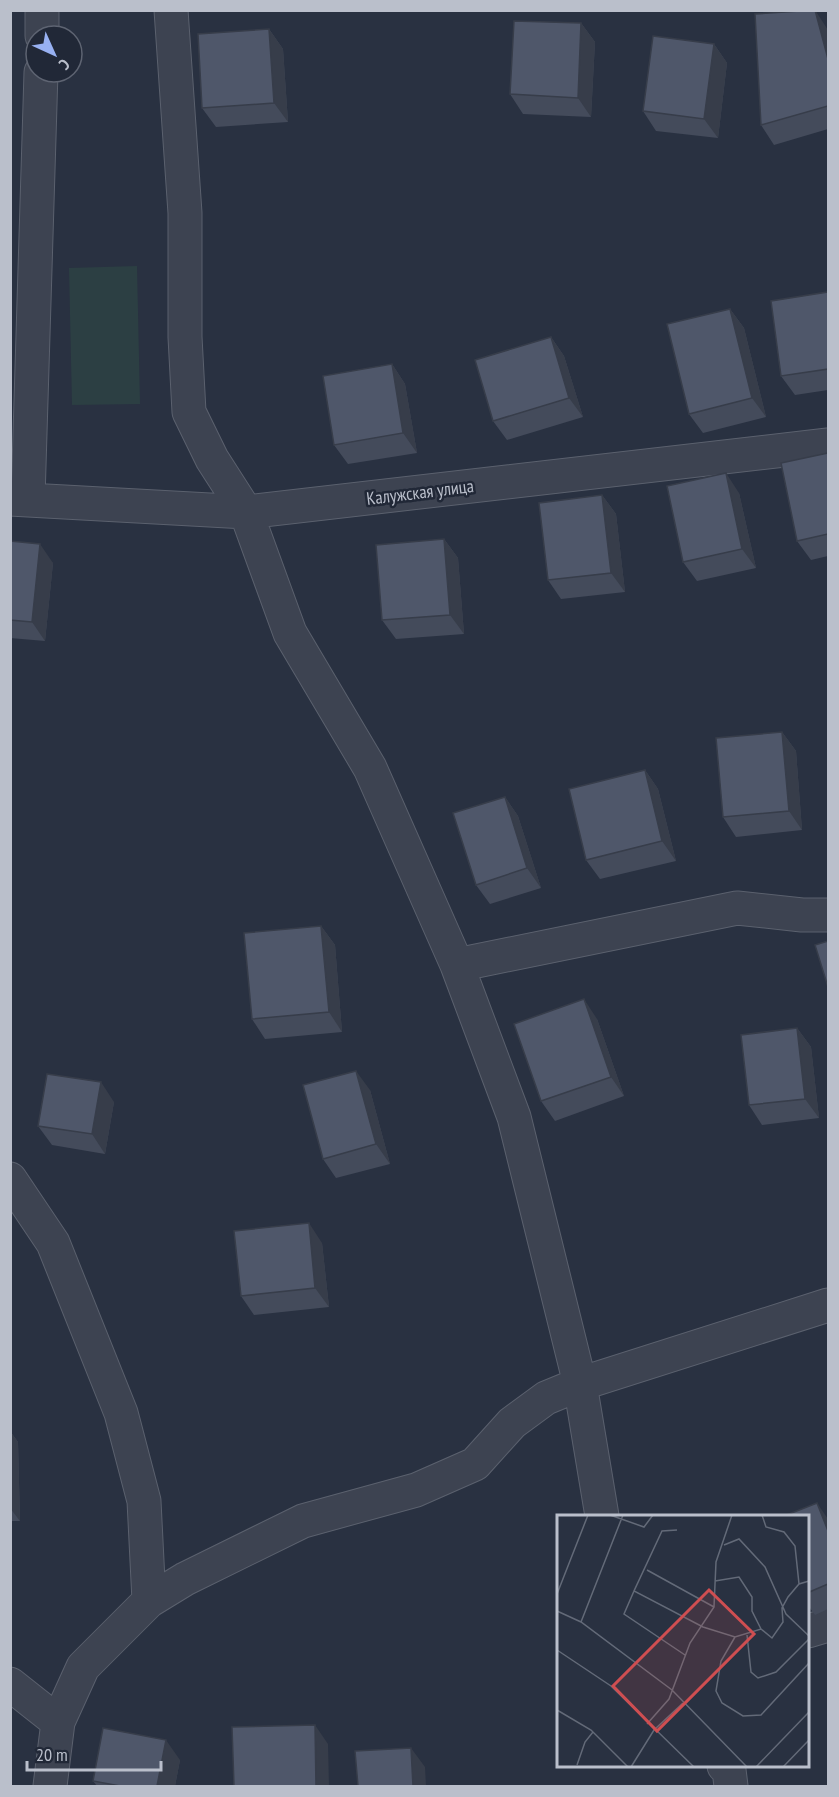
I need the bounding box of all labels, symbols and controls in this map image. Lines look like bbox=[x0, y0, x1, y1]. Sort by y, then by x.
north arrow bbox=[24, 24, 84, 84]
text: С bbox=[54, 55, 74, 75]
street label: Калужская улица bbox=[365, 474, 475, 510]
inset map bbox=[557, 1515, 809, 1767]
scale bar bbox=[27, 1734, 160, 1772]
text: 20 m bbox=[36, 1743, 68, 1766]

